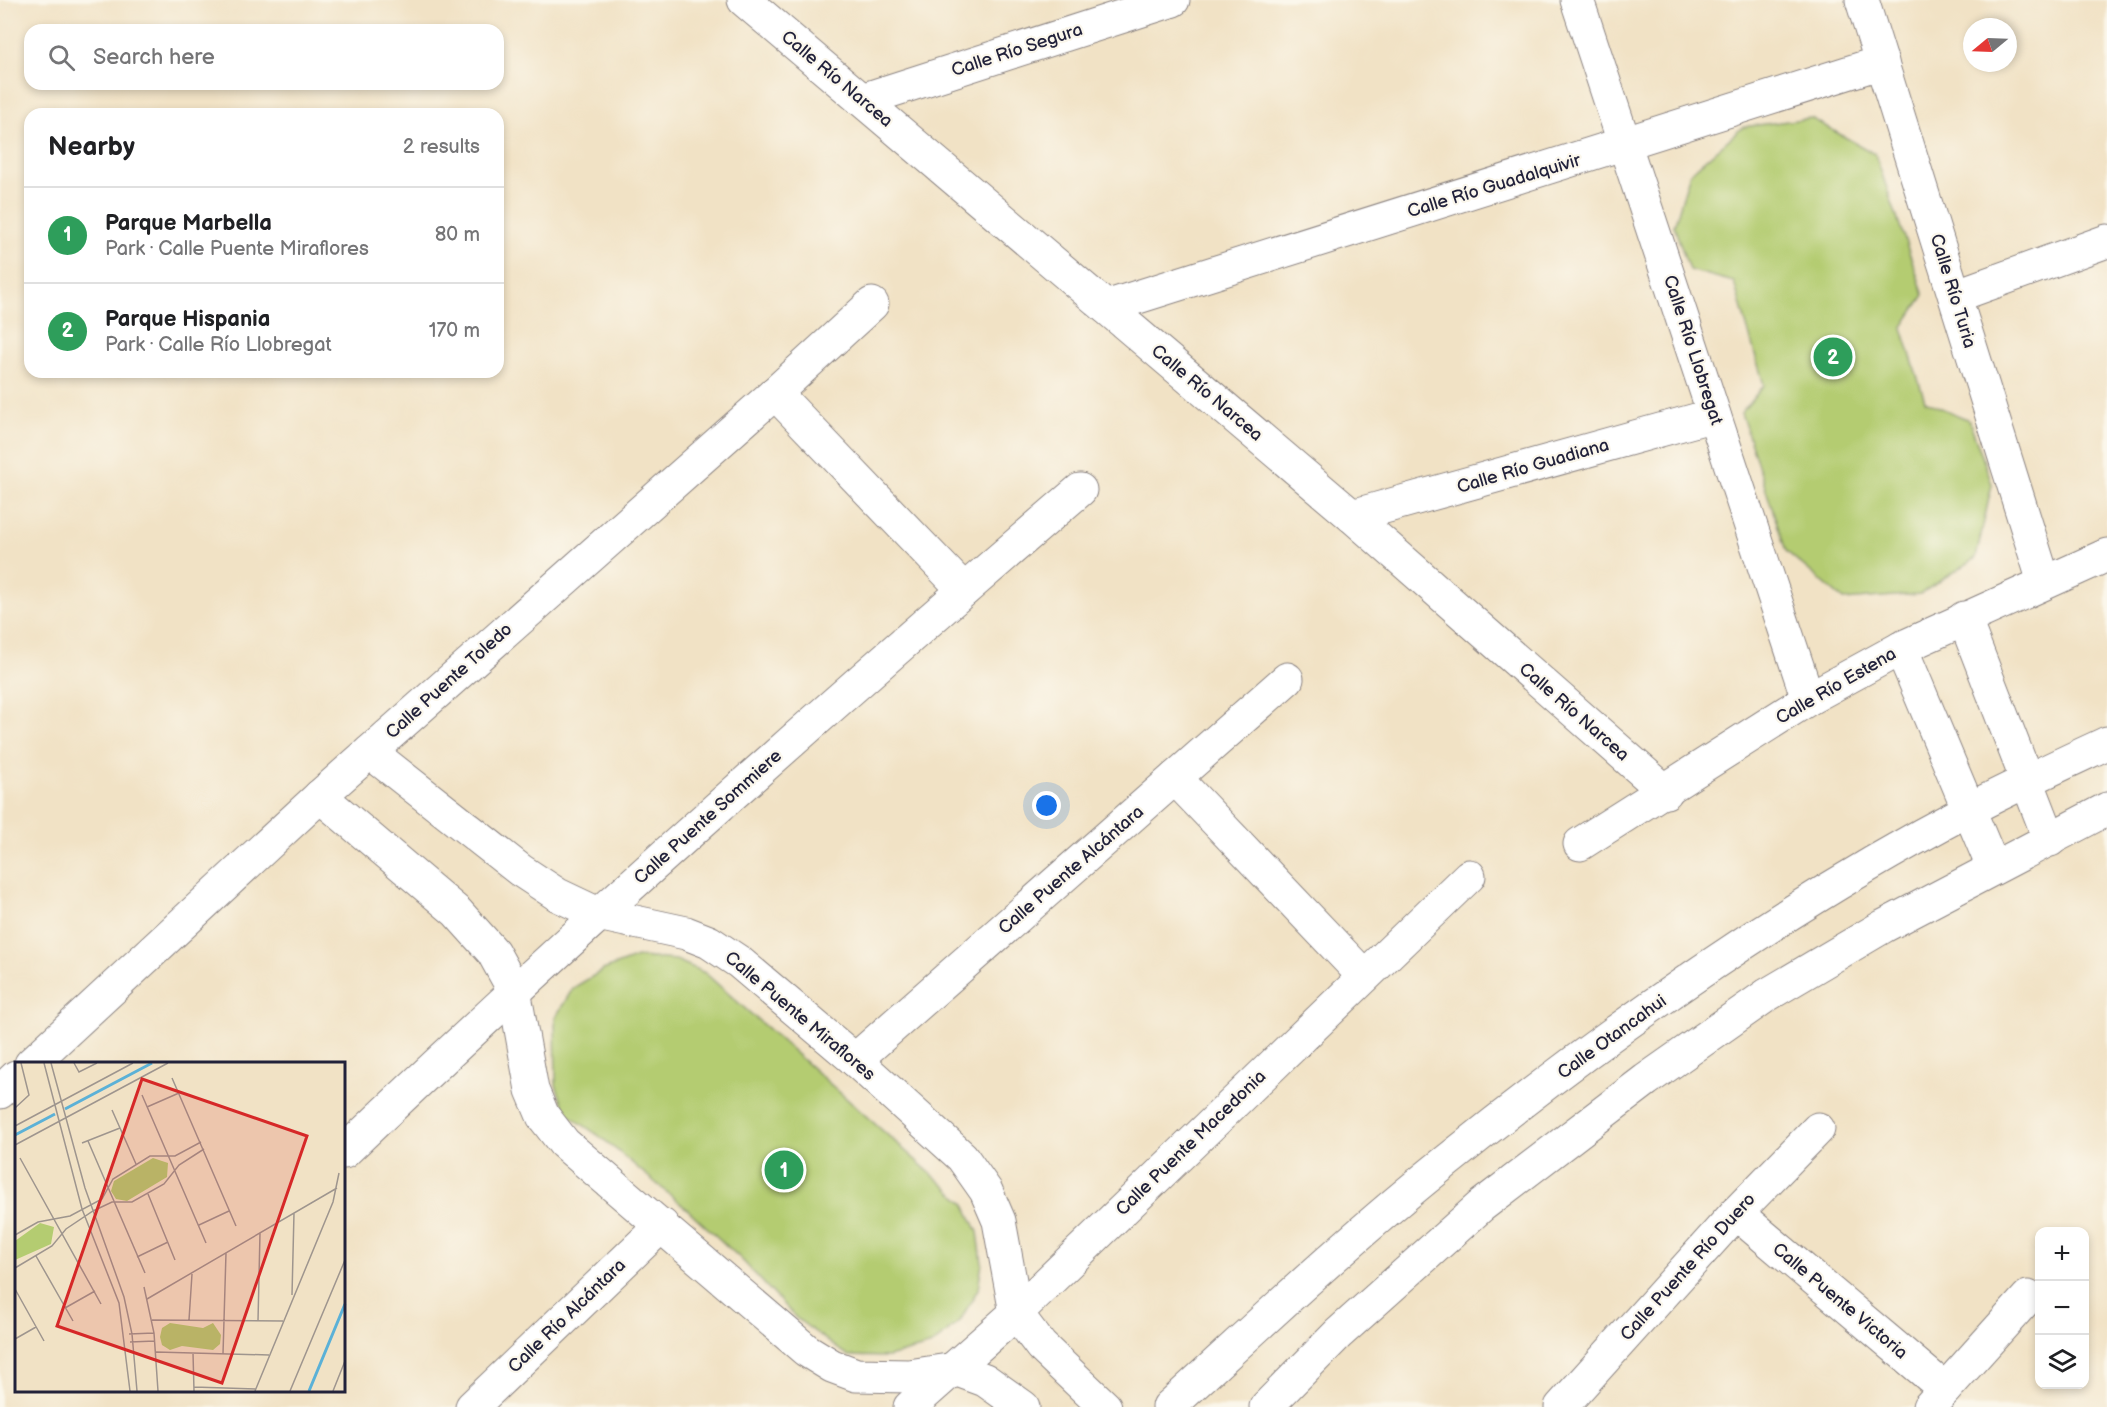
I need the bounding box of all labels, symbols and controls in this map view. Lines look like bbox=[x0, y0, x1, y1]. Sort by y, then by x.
north arrow bbox=[1963, 18, 2017, 72]
street label: Calle Río Segura bbox=[949, 19, 1085, 81]
search box bbox=[24, 24, 504, 90]
street label: Calle Río Narcea bbox=[777, 26, 897, 132]
icon: search bbox=[45, 41, 78, 74]
text: Search here bbox=[93, 44, 215, 71]
text: Nearby bbox=[48, 132, 135, 163]
text: 2 results bbox=[403, 135, 480, 159]
street label: Calle Río Guadalquivir bbox=[1405, 149, 1584, 222]
text: Parque Marbella bbox=[105, 210, 272, 237]
text: 1 bbox=[63, 223, 72, 247]
text: 80 m bbox=[435, 223, 480, 247]
street label: Calle Río Turia bbox=[1926, 231, 1980, 351]
text: Park · Calle Puente Miraflores bbox=[105, 237, 369, 261]
street label: Calle Río Llobregat bbox=[1659, 273, 1727, 428]
text: Parque Hispania bbox=[105, 306, 270, 333]
text: 2 bbox=[62, 319, 73, 343]
text: 170 m bbox=[429, 319, 480, 343]
text: Park · Calle Río Llobregat bbox=[105, 333, 332, 357]
pin: 2 bbox=[1814, 334, 1852, 380]
street label: Calle Río Narcea bbox=[1147, 340, 1267, 446]
street label: Calle Río Guadiana bbox=[1454, 434, 1612, 498]
street label: Calle Puente Toledo bbox=[381, 619, 517, 743]
street label: Calle Río Estena bbox=[1772, 643, 1900, 729]
street label: Calle Río Narcea bbox=[1515, 659, 1633, 765]
street label: Calle Puente Sommiere bbox=[630, 745, 786, 889]
your location bbox=[1032, 791, 1061, 820]
street label: Calle Puente Alcántara bbox=[994, 801, 1148, 939]
street label: Calle Puente Miraflores bbox=[721, 947, 879, 1085]
street label: Calle Otancahui bbox=[1554, 990, 1670, 1084]
inset map bbox=[15, 1062, 345, 1392]
street label: Calle Puente Macedonia bbox=[1112, 1066, 1270, 1220]
pin: 1 bbox=[764, 1148, 804, 1192]
street label: Calle Puente Río Duero bbox=[1616, 1189, 1760, 1345]
map controls bbox=[2035, 1227, 2089, 1389]
button: + bbox=[2035, 1227, 2089, 1281]
street label: Calle Puente Victoria bbox=[1768, 1238, 1912, 1364]
street label: Calle Río Alcántara bbox=[504, 1255, 630, 1377]
button: − bbox=[2035, 1281, 2089, 1335]
button: layers bbox=[2035, 1335, 2089, 1389]

